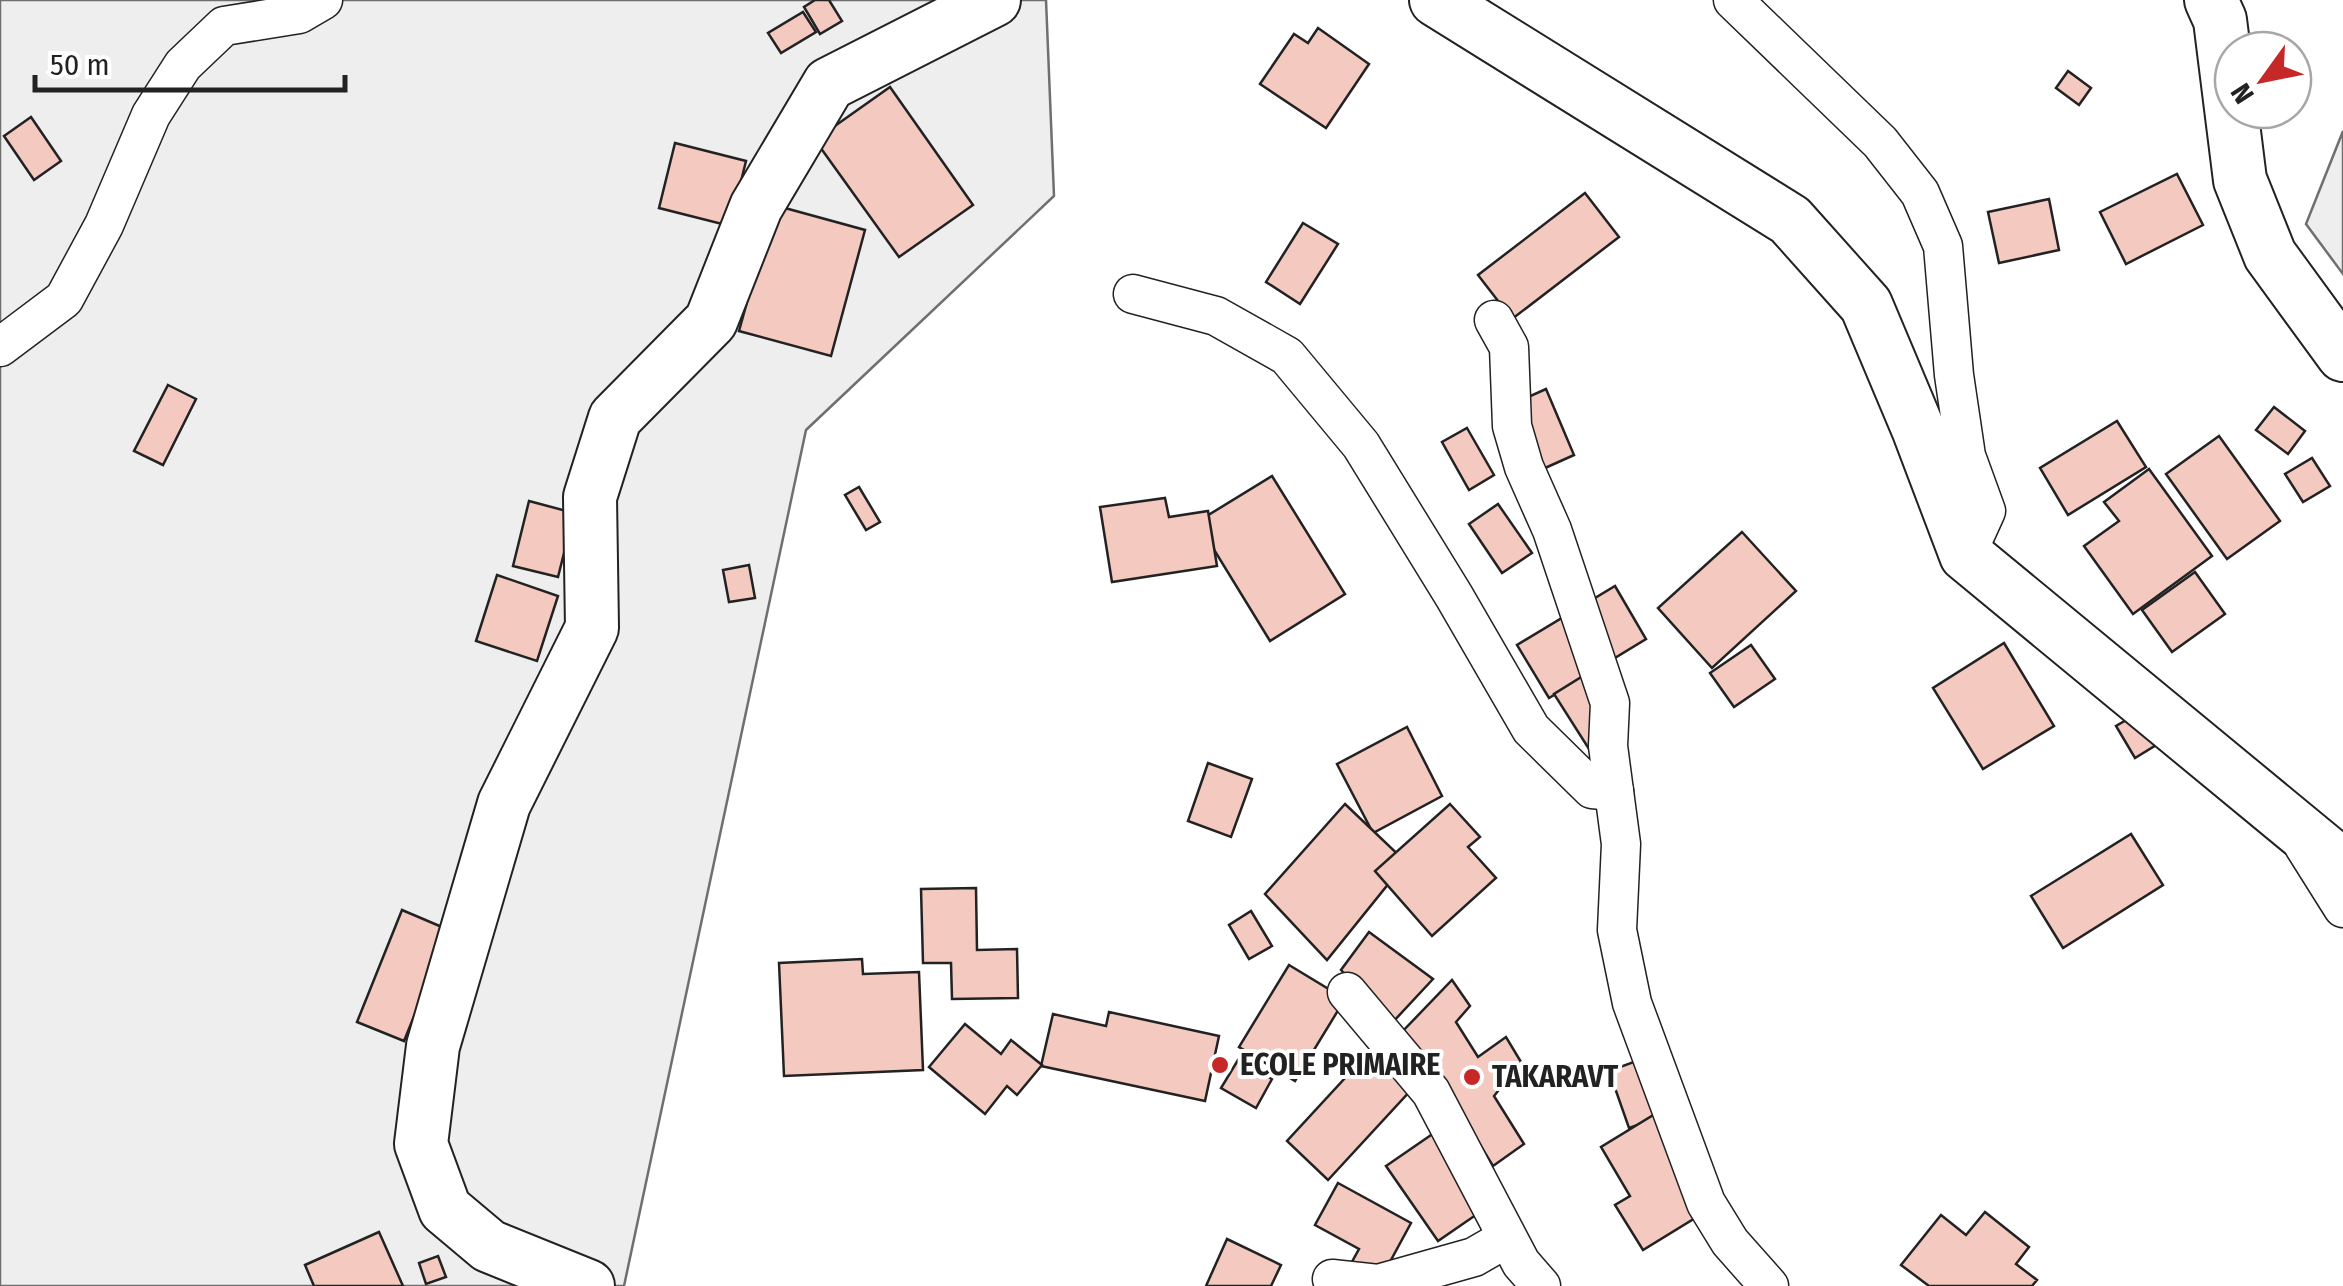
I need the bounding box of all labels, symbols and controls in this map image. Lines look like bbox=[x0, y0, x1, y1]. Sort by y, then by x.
scale bar bbox=[35, 30, 345, 92]
north arrow bbox=[2213, 30, 2313, 130]
text: 50 m bbox=[50, 47, 110, 83]
text: N bbox=[2224, 77, 2261, 109]
place label: ECOLE PRIMAIRE bbox=[1240, 1047, 1441, 1083]
marker: ECOLE PRIMAIRE bbox=[1209, 1054, 1231, 1076]
place label: TAKARAVT bbox=[1492, 1059, 1619, 1095]
marker: TAKARAVT bbox=[1461, 1066, 1483, 1088]

